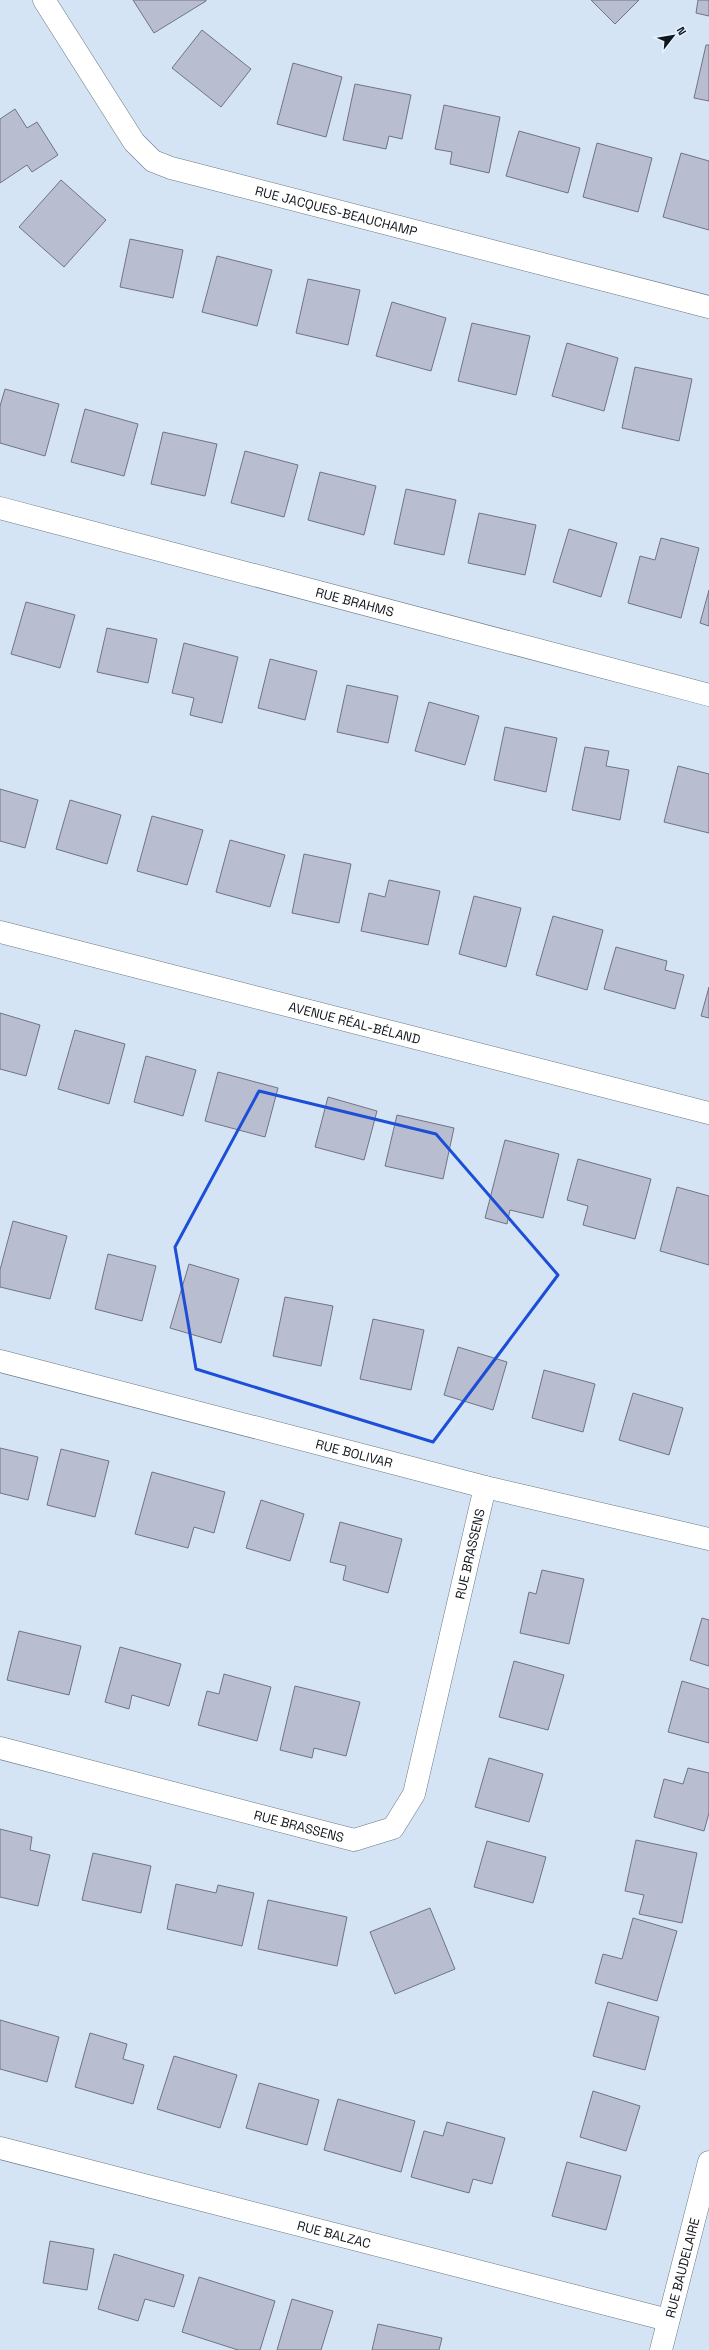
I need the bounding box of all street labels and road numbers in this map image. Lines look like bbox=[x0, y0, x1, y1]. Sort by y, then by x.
street label: RUE JACQUES-BEAUCHAMP bbox=[253, 182, 419, 240]
street label: RUE BRAHMS bbox=[314, 584, 396, 621]
street label: AVENUE RÉAL-BÉLAND bbox=[287, 998, 422, 1048]
street label: RUE BOLIVAR bbox=[314, 1435, 394, 1472]
street label: RUE BRASSENS bbox=[451, 1507, 489, 1601]
street label: RUE BRASSENS bbox=[252, 1806, 346, 1846]
street label: RUE BAUDELAIRE bbox=[662, 2216, 703, 2320]
street label: RUE BALZAC bbox=[295, 2217, 373, 2252]

